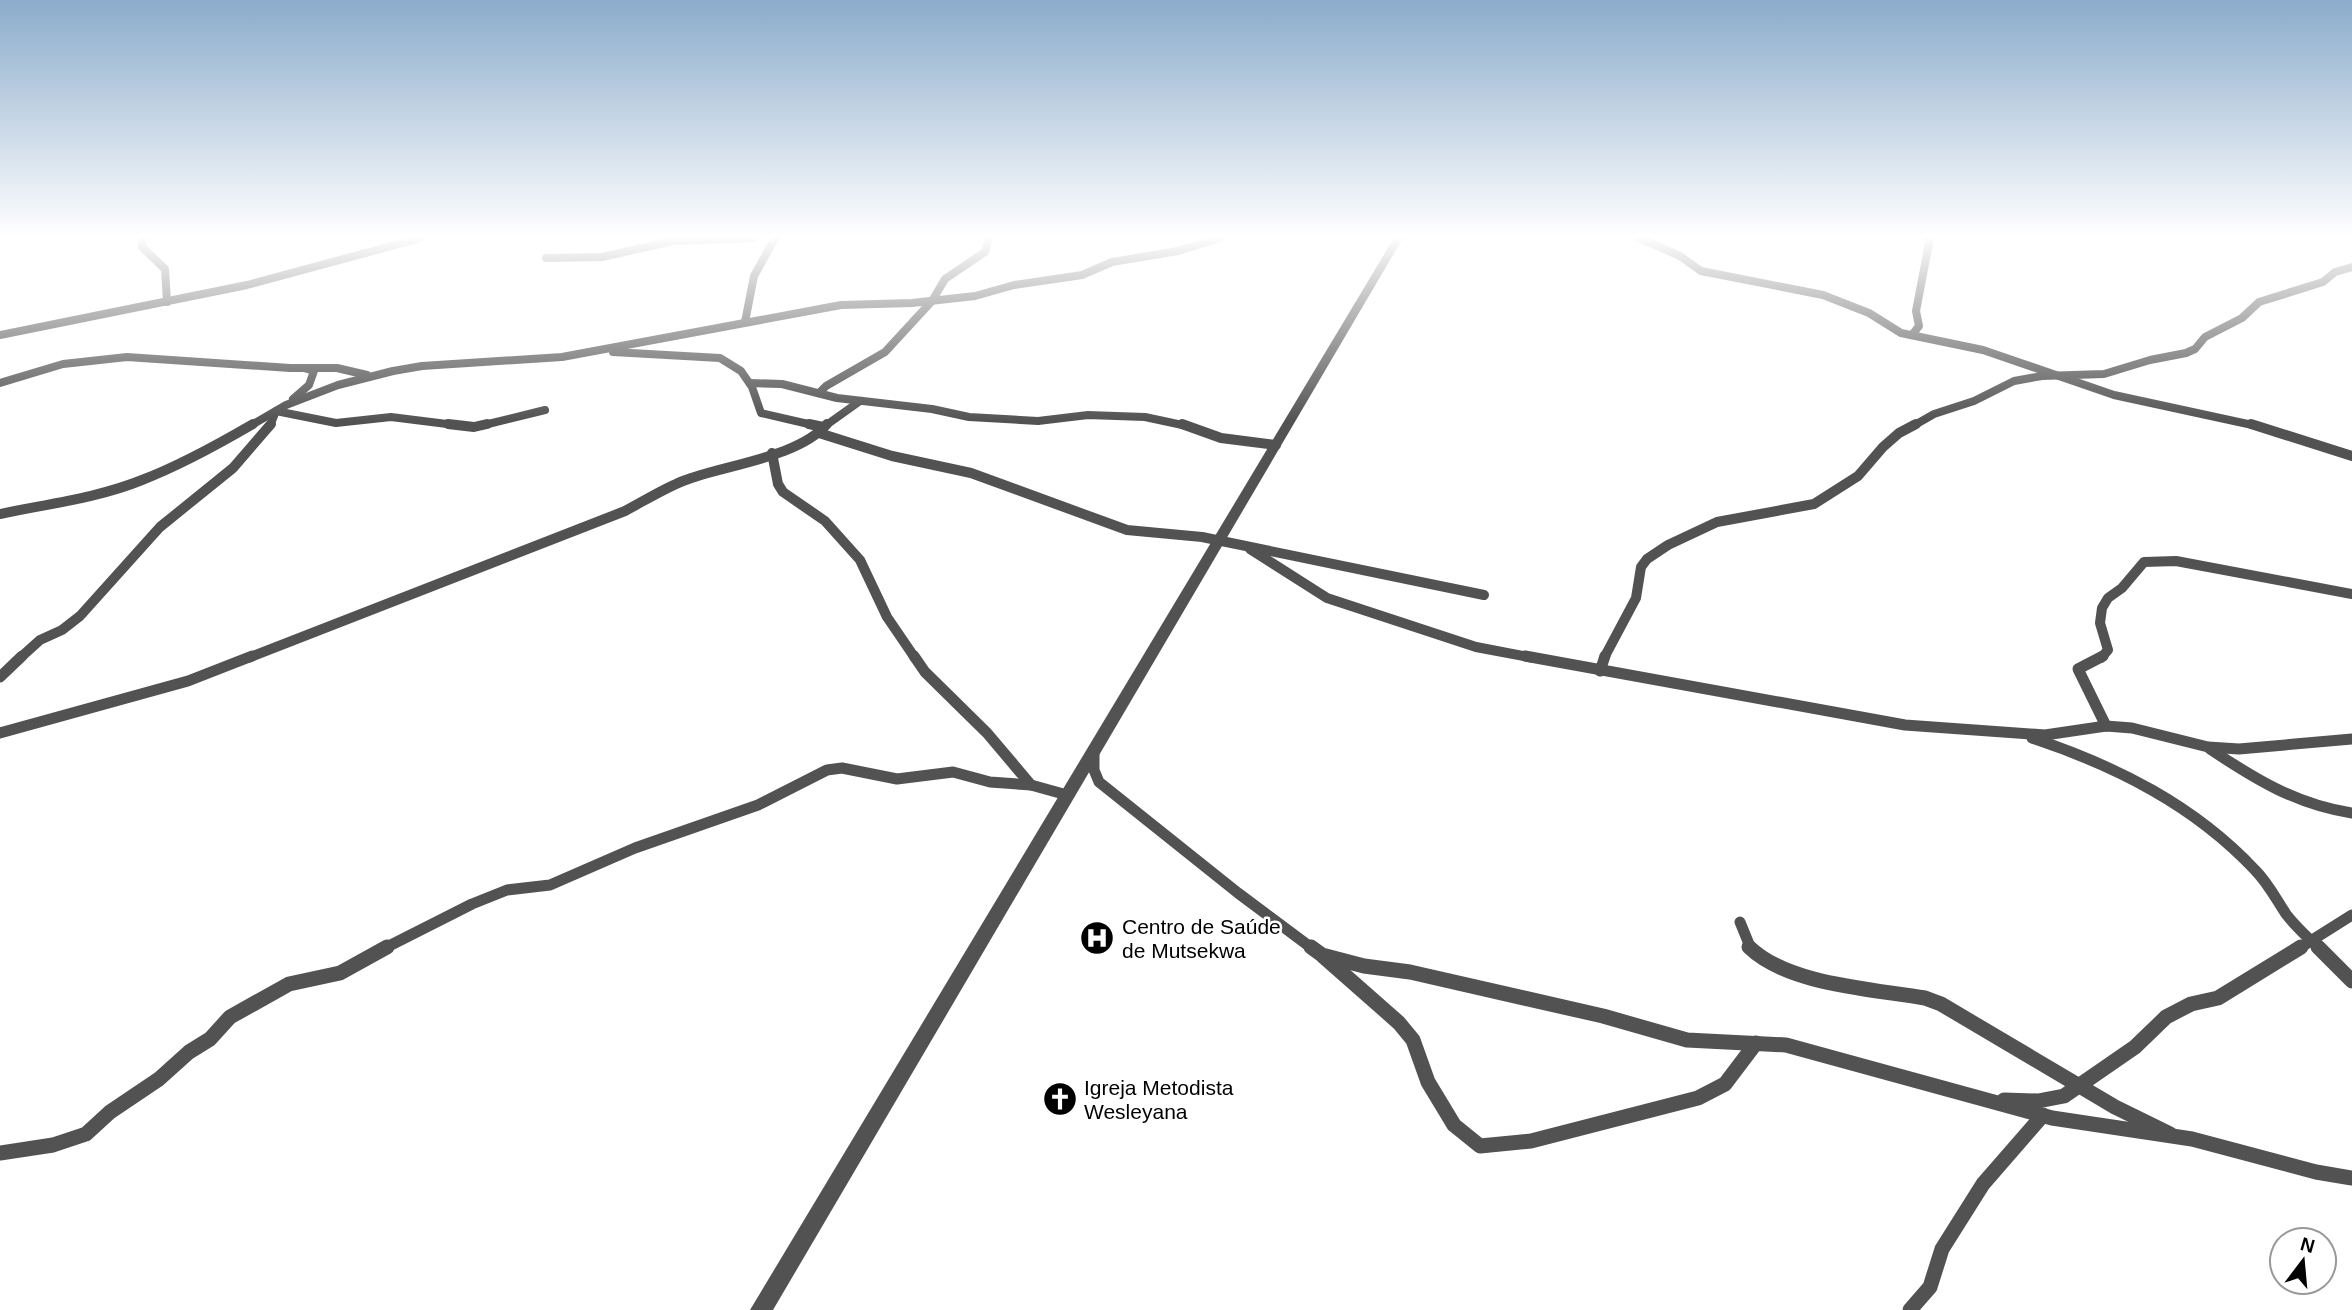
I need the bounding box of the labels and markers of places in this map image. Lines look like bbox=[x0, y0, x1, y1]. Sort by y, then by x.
place label: Centro de Saúde de Mutsekwa bbox=[1122, 915, 1281, 962]
hospital icon: Centro de Saúde de Mutsekwa bbox=[1078, 919, 1116, 957]
place label: Igreja Metodista Wesleyana bbox=[1084, 1076, 1234, 1123]
church icon: Igreja Metodista Wesleyana bbox=[1041, 1080, 1079, 1118]

